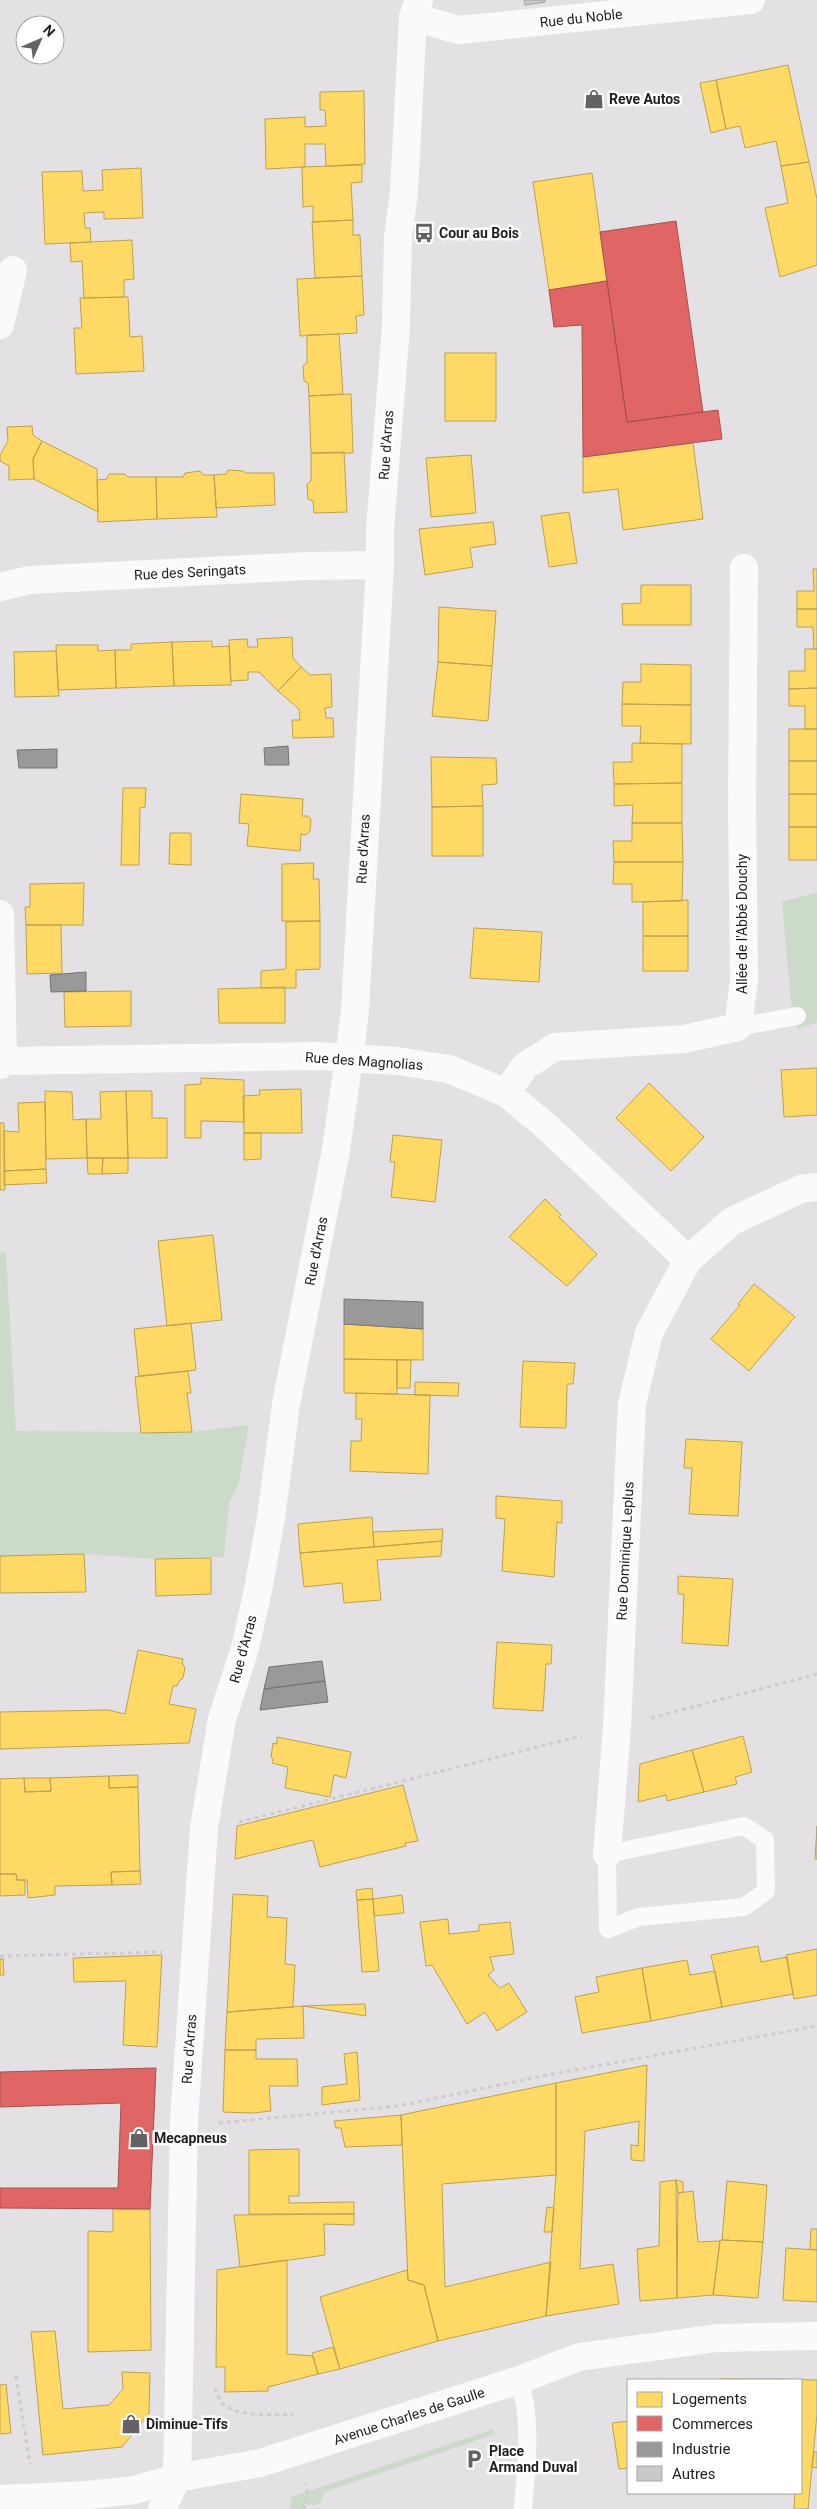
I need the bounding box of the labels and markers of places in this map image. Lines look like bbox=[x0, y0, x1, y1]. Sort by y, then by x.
shop icon: Reve Autos bbox=[583, 88, 605, 110]
place label: Reve Autos bbox=[609, 91, 680, 107]
bus stop icon: Cour au Bois bbox=[413, 222, 435, 244]
place label: Cour au Bois bbox=[439, 225, 519, 241]
shop icon: Mecapneus bbox=[128, 2127, 150, 2149]
place label: Mecapneus bbox=[154, 2130, 227, 2146]
shop icon: Diminue-Tifs bbox=[120, 2413, 142, 2435]
place label: Diminue-Tifs bbox=[146, 2416, 228, 2432]
place label: Place Armand Duval bbox=[489, 2443, 577, 2475]
parking icon: Place Armand Duval bbox=[463, 2448, 485, 2470]

